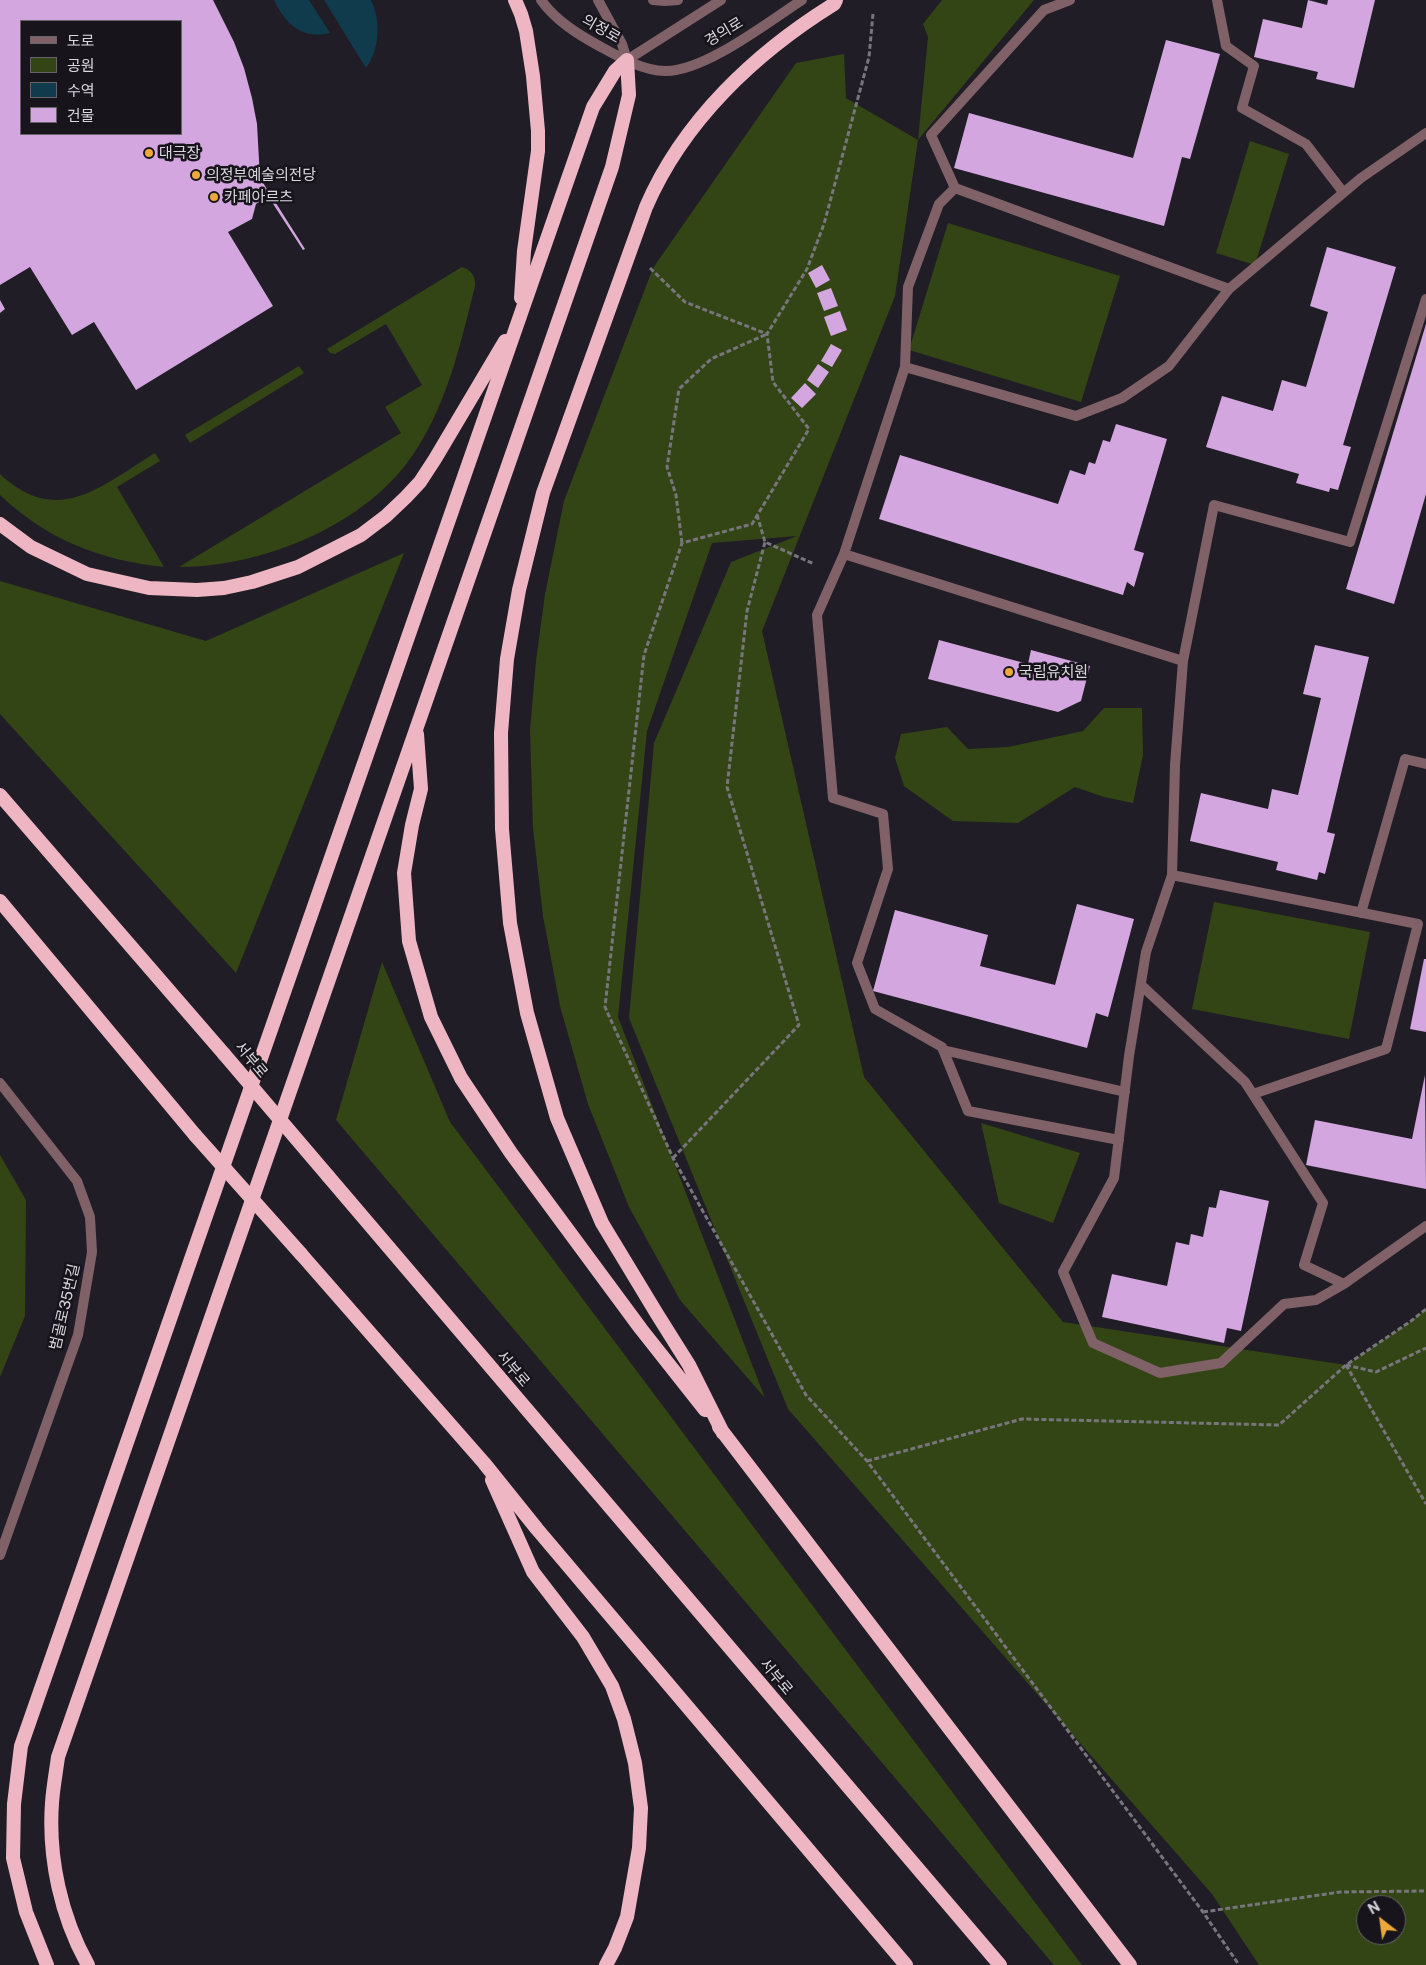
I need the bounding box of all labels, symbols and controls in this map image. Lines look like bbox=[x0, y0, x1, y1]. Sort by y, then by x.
street label: 의정로 bbox=[579, 11, 623, 47]
street label: 경의로 bbox=[702, 14, 746, 50]
legend bbox=[20, 20, 182, 135]
text: 도로 bbox=[67, 32, 95, 49]
text: 공원 bbox=[67, 57, 95, 74]
text: 수역 bbox=[67, 82, 95, 99]
text: 건물 bbox=[67, 107, 95, 124]
place label: 대극장 bbox=[159, 144, 200, 162]
marker: 대극장 bbox=[143, 147, 155, 159]
place label: 의정부예술의전당 bbox=[206, 166, 316, 184]
marker: 의정부예술의전당 bbox=[190, 169, 202, 181]
place label: 카페아르츠 bbox=[224, 188, 293, 206]
marker: 카페아르츠 bbox=[208, 191, 220, 203]
place label: 국립유치원 bbox=[1019, 663, 1088, 681]
marker: 국립유치원 bbox=[1003, 666, 1015, 678]
street label: 서부로 bbox=[231, 1038, 271, 1082]
street label: 범골로35번길 bbox=[46, 1262, 84, 1352]
street label: 서부로 bbox=[493, 1347, 533, 1391]
street label: 서부로 bbox=[756, 1655, 796, 1699]
north arrow bbox=[1356, 1895, 1406, 1945]
text: N bbox=[1365, 1898, 1383, 1918]

